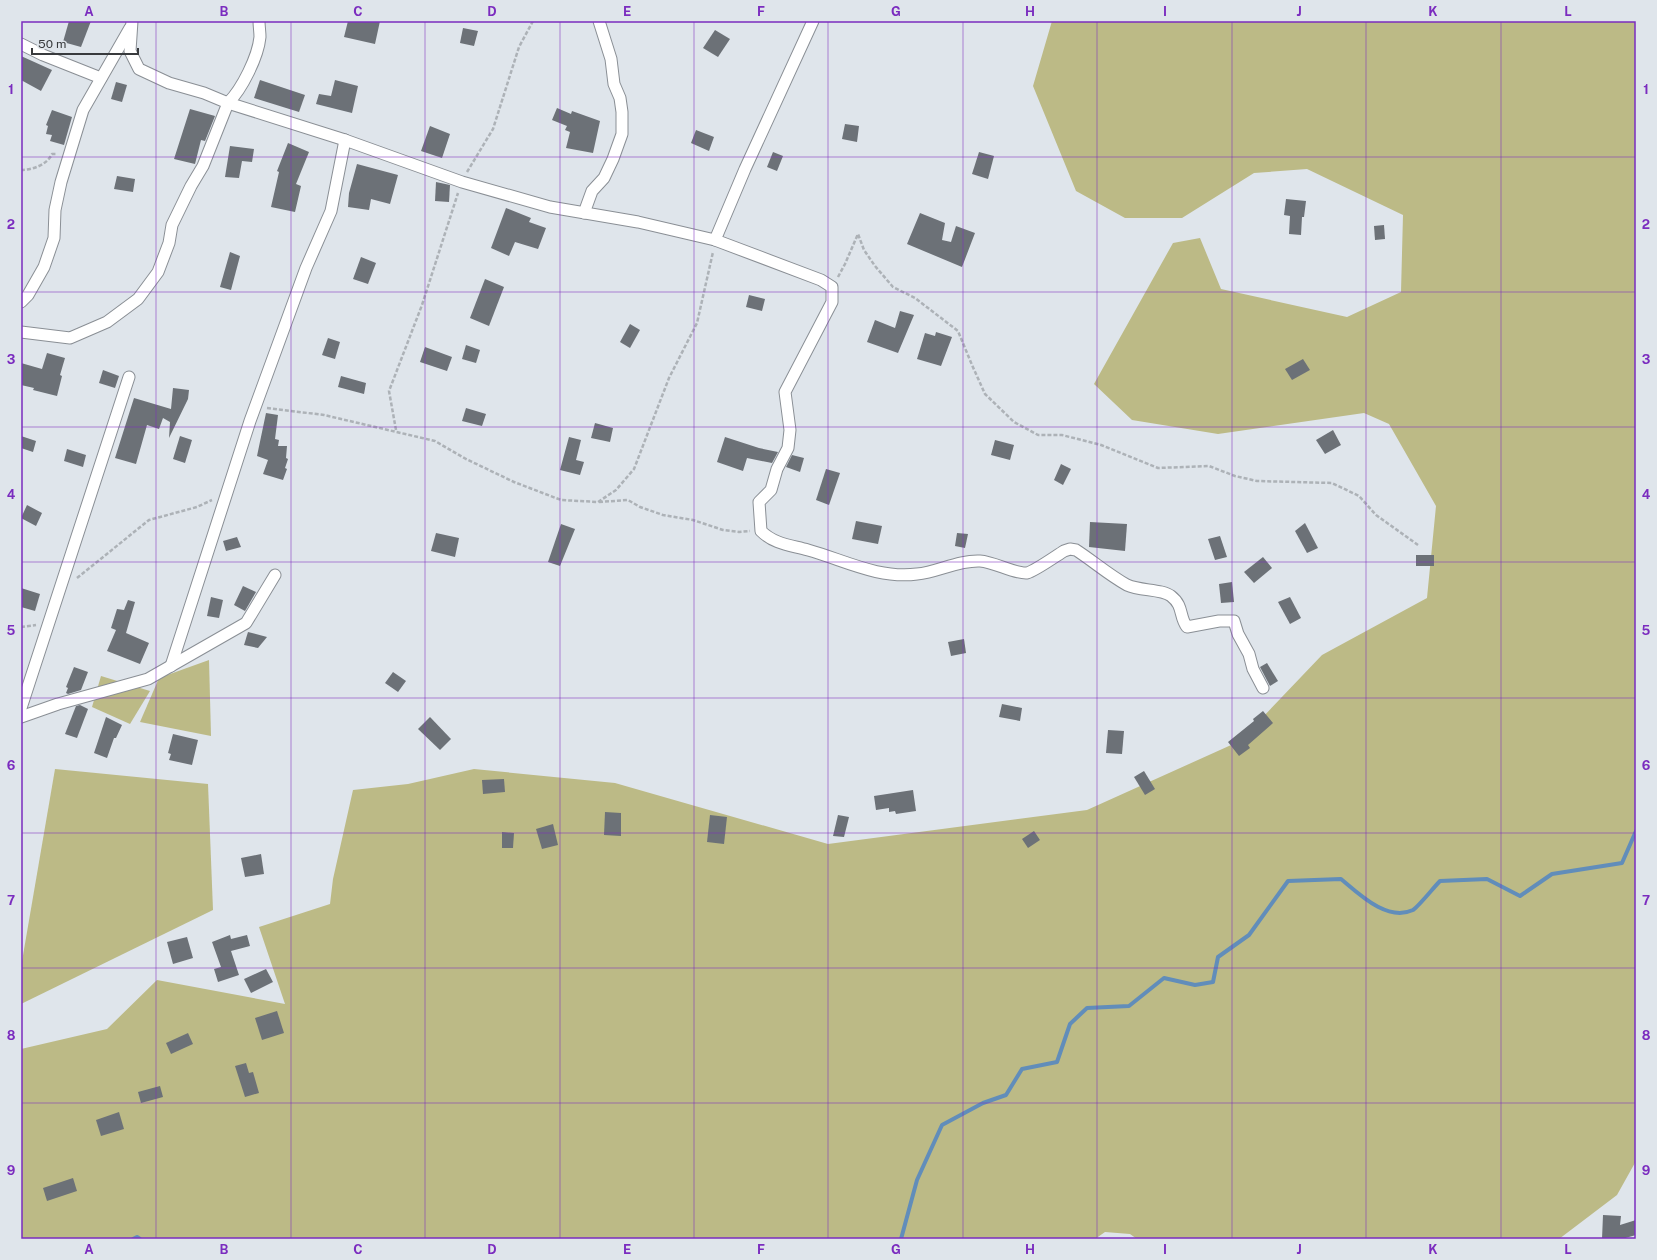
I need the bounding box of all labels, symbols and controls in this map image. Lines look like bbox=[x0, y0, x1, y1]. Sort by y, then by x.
text: A bbox=[84, 4, 94, 19]
text: B bbox=[220, 4, 229, 19]
text: C bbox=[353, 4, 363, 19]
text: D bbox=[487, 4, 497, 19]
text: E bbox=[623, 4, 631, 19]
text: F bbox=[757, 4, 765, 19]
text: G bbox=[891, 4, 901, 19]
text: H bbox=[1025, 4, 1035, 19]
text: I bbox=[1163, 4, 1167, 19]
text: J bbox=[1296, 4, 1302, 19]
text: K bbox=[1428, 4, 1438, 19]
text: L bbox=[1564, 4, 1572, 19]
scale bar bbox=[32, 30, 138, 56]
text: 50 m bbox=[38, 37, 66, 51]
text: 1 bbox=[8, 82, 14, 97]
text: 1 bbox=[1643, 82, 1649, 97]
text: 2 bbox=[7, 217, 15, 232]
text: 2 bbox=[1642, 217, 1650, 232]
text: 3 bbox=[7, 352, 16, 367]
text: 3 bbox=[1642, 352, 1651, 367]
text: 4 bbox=[7, 487, 16, 502]
text: 4 bbox=[1642, 487, 1651, 502]
text: 5 bbox=[7, 623, 16, 638]
text: 5 bbox=[1642, 623, 1651, 638]
text: 6 bbox=[7, 758, 16, 773]
text: 6 bbox=[1642, 758, 1651, 773]
text: 7 bbox=[7, 893, 15, 908]
text: 7 bbox=[1642, 893, 1650, 908]
text: 8 bbox=[7, 1028, 16, 1043]
text: 8 bbox=[1642, 1028, 1651, 1043]
text: 9 bbox=[7, 1163, 15, 1178]
text: 9 bbox=[1642, 1163, 1650, 1178]
text: A bbox=[84, 1242, 94, 1257]
text: B bbox=[220, 1242, 229, 1257]
text: C bbox=[353, 1242, 363, 1257]
text: D bbox=[487, 1242, 497, 1257]
text: E bbox=[623, 1242, 631, 1257]
text: F bbox=[757, 1242, 765, 1257]
text: G bbox=[891, 1242, 901, 1257]
text: H bbox=[1025, 1242, 1035, 1257]
text: I bbox=[1163, 1242, 1167, 1257]
text: J bbox=[1296, 1242, 1302, 1257]
text: K bbox=[1428, 1242, 1438, 1257]
text: L bbox=[1564, 1242, 1572, 1257]

